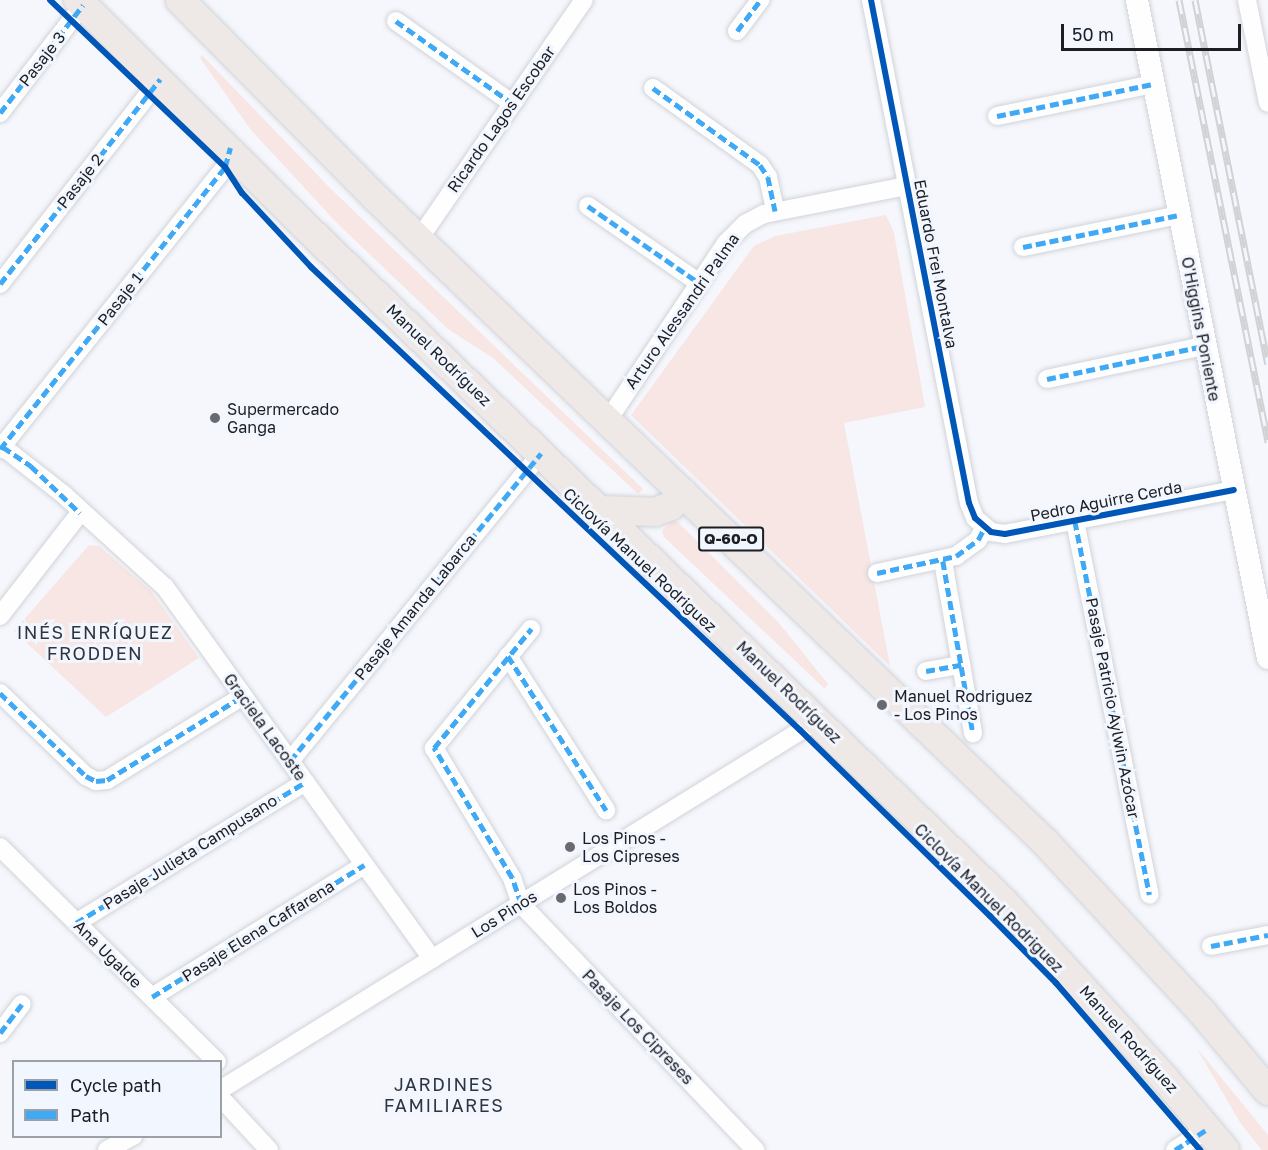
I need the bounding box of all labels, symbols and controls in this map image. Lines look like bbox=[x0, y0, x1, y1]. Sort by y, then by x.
scale bar bbox=[1064, 12, 1244, 50]
text: 50 m bbox=[1072, 23, 1114, 45]
street label: Pasaje 3 bbox=[15, 28, 69, 90]
street label: Ricardo Lagos Escobar bbox=[443, 42, 559, 196]
street label: Pasaje 2 bbox=[53, 150, 107, 212]
street label: Eduardo Frei Montalva bbox=[910, 178, 962, 350]
street label: Arturo Alessandri Palma bbox=[621, 229, 743, 393]
street label: O'Higgins Poniente bbox=[1178, 255, 1224, 403]
street label: Pasaje 1 bbox=[93, 269, 147, 329]
street label: Manuel Rodríguez bbox=[383, 300, 495, 410]
place label: Supermercado Ganga bbox=[227, 399, 339, 437]
marker: Supermercado Ganga bbox=[208, 411, 222, 425]
street label: Pedro Aguirre Cerda bbox=[1028, 477, 1184, 525]
street label: Ciclovía Manuel Rodriguez bbox=[559, 484, 721, 636]
road number: Q-60-O bbox=[698, 527, 764, 551]
street label: Pasaje Amanda Labarca bbox=[350, 530, 480, 684]
street label: Pasaje Patricio Aylwin Azócar bbox=[1082, 596, 1144, 820]
district label: INÉS ENRÍQUEZ FRODDEN bbox=[17, 622, 173, 664]
street label: Manuel Rodríguez bbox=[733, 637, 845, 747]
street label: Graciela Lacoste bbox=[220, 670, 310, 784]
place label: Manuel Rodriguez - Los Pinos bbox=[894, 686, 1032, 724]
marker: Manuel Rodriguez - Los Pinos bbox=[875, 698, 889, 712]
street label: Pasaje Julieta Campusano bbox=[99, 790, 281, 914]
street label: Ciclovía Manuel Rodriguez bbox=[911, 820, 1067, 976]
place label: Los Pinos - Los Cipreses bbox=[582, 828, 680, 866]
marker: Los Pinos - Los Cipreses bbox=[563, 840, 577, 854]
street label: Pasaje Elena Caffarena bbox=[178, 876, 338, 986]
place label: Los Pinos - Los Boldos bbox=[573, 879, 657, 917]
street label: Los Pinos bbox=[468, 886, 540, 942]
marker: Los Pinos - Los Boldos bbox=[554, 891, 568, 905]
street label: Ana Ugalde bbox=[70, 916, 146, 992]
street label: Pasaje Los Cipreses bbox=[578, 966, 698, 1088]
street label: Manuel Rodríguez bbox=[1076, 981, 1182, 1097]
legend bbox=[12, 1060, 222, 1138]
text: Cycle path bbox=[70, 1074, 162, 1096]
district label: JARDINES FAMILIARES bbox=[384, 1074, 504, 1116]
text: Path bbox=[70, 1104, 110, 1126]

